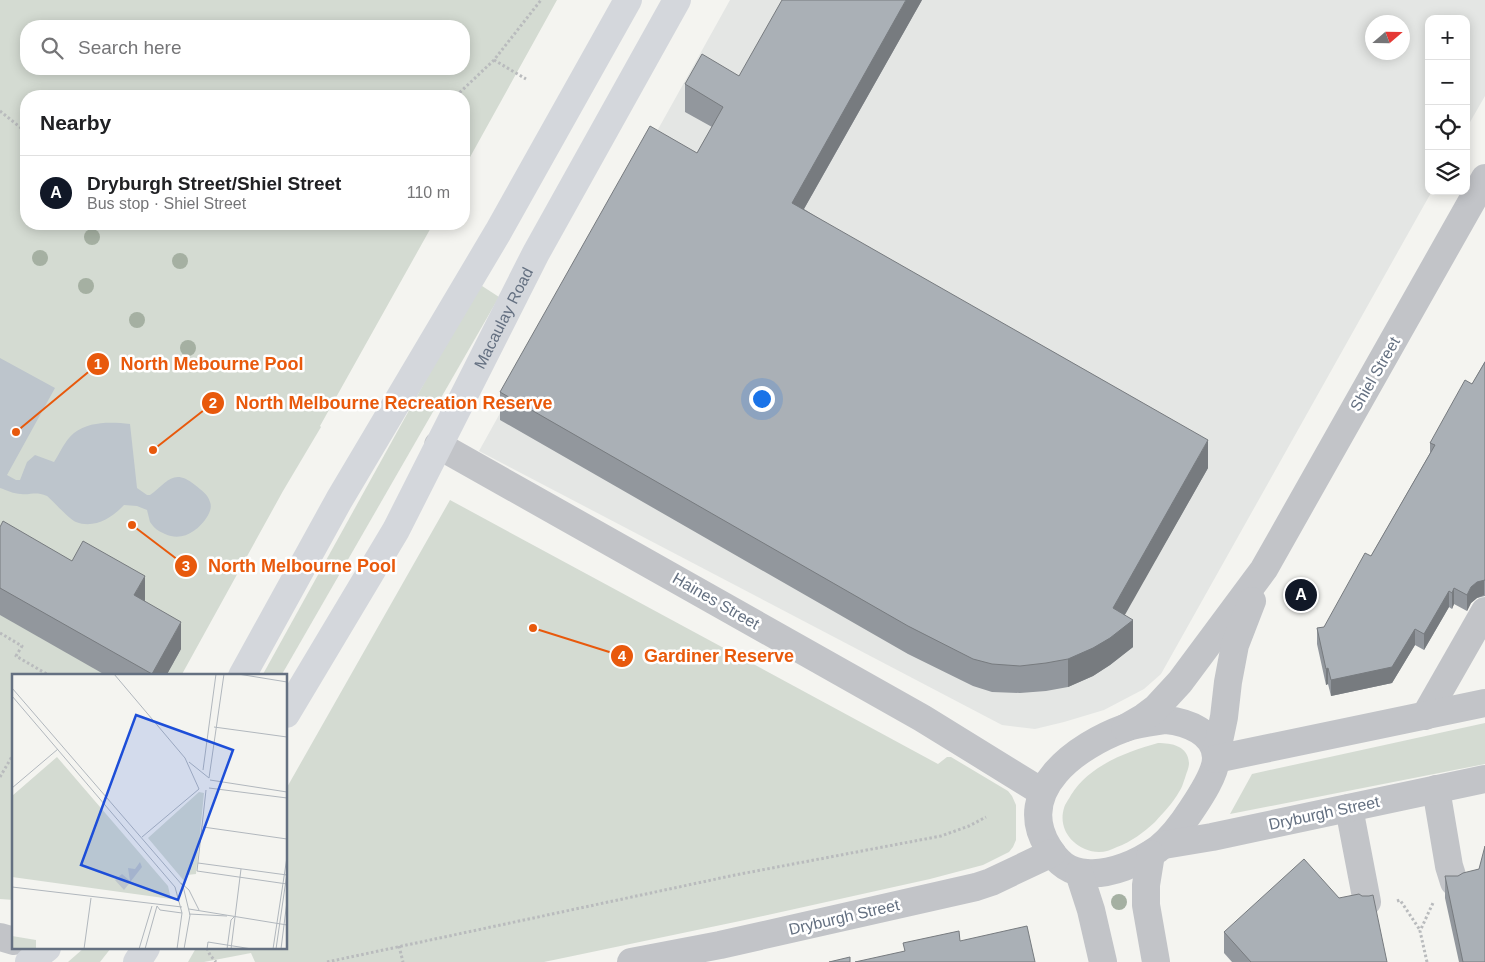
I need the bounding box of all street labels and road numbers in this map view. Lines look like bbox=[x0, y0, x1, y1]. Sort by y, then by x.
street label: Macaulay Road bbox=[471, 264, 536, 371]
street label: Shiel Street bbox=[1347, 333, 1403, 414]
street label: Haines Street bbox=[670, 569, 763, 633]
street label: Dryburgh Street bbox=[1267, 793, 1382, 833]
street label: Dryburgh Street bbox=[787, 896, 901, 938]

